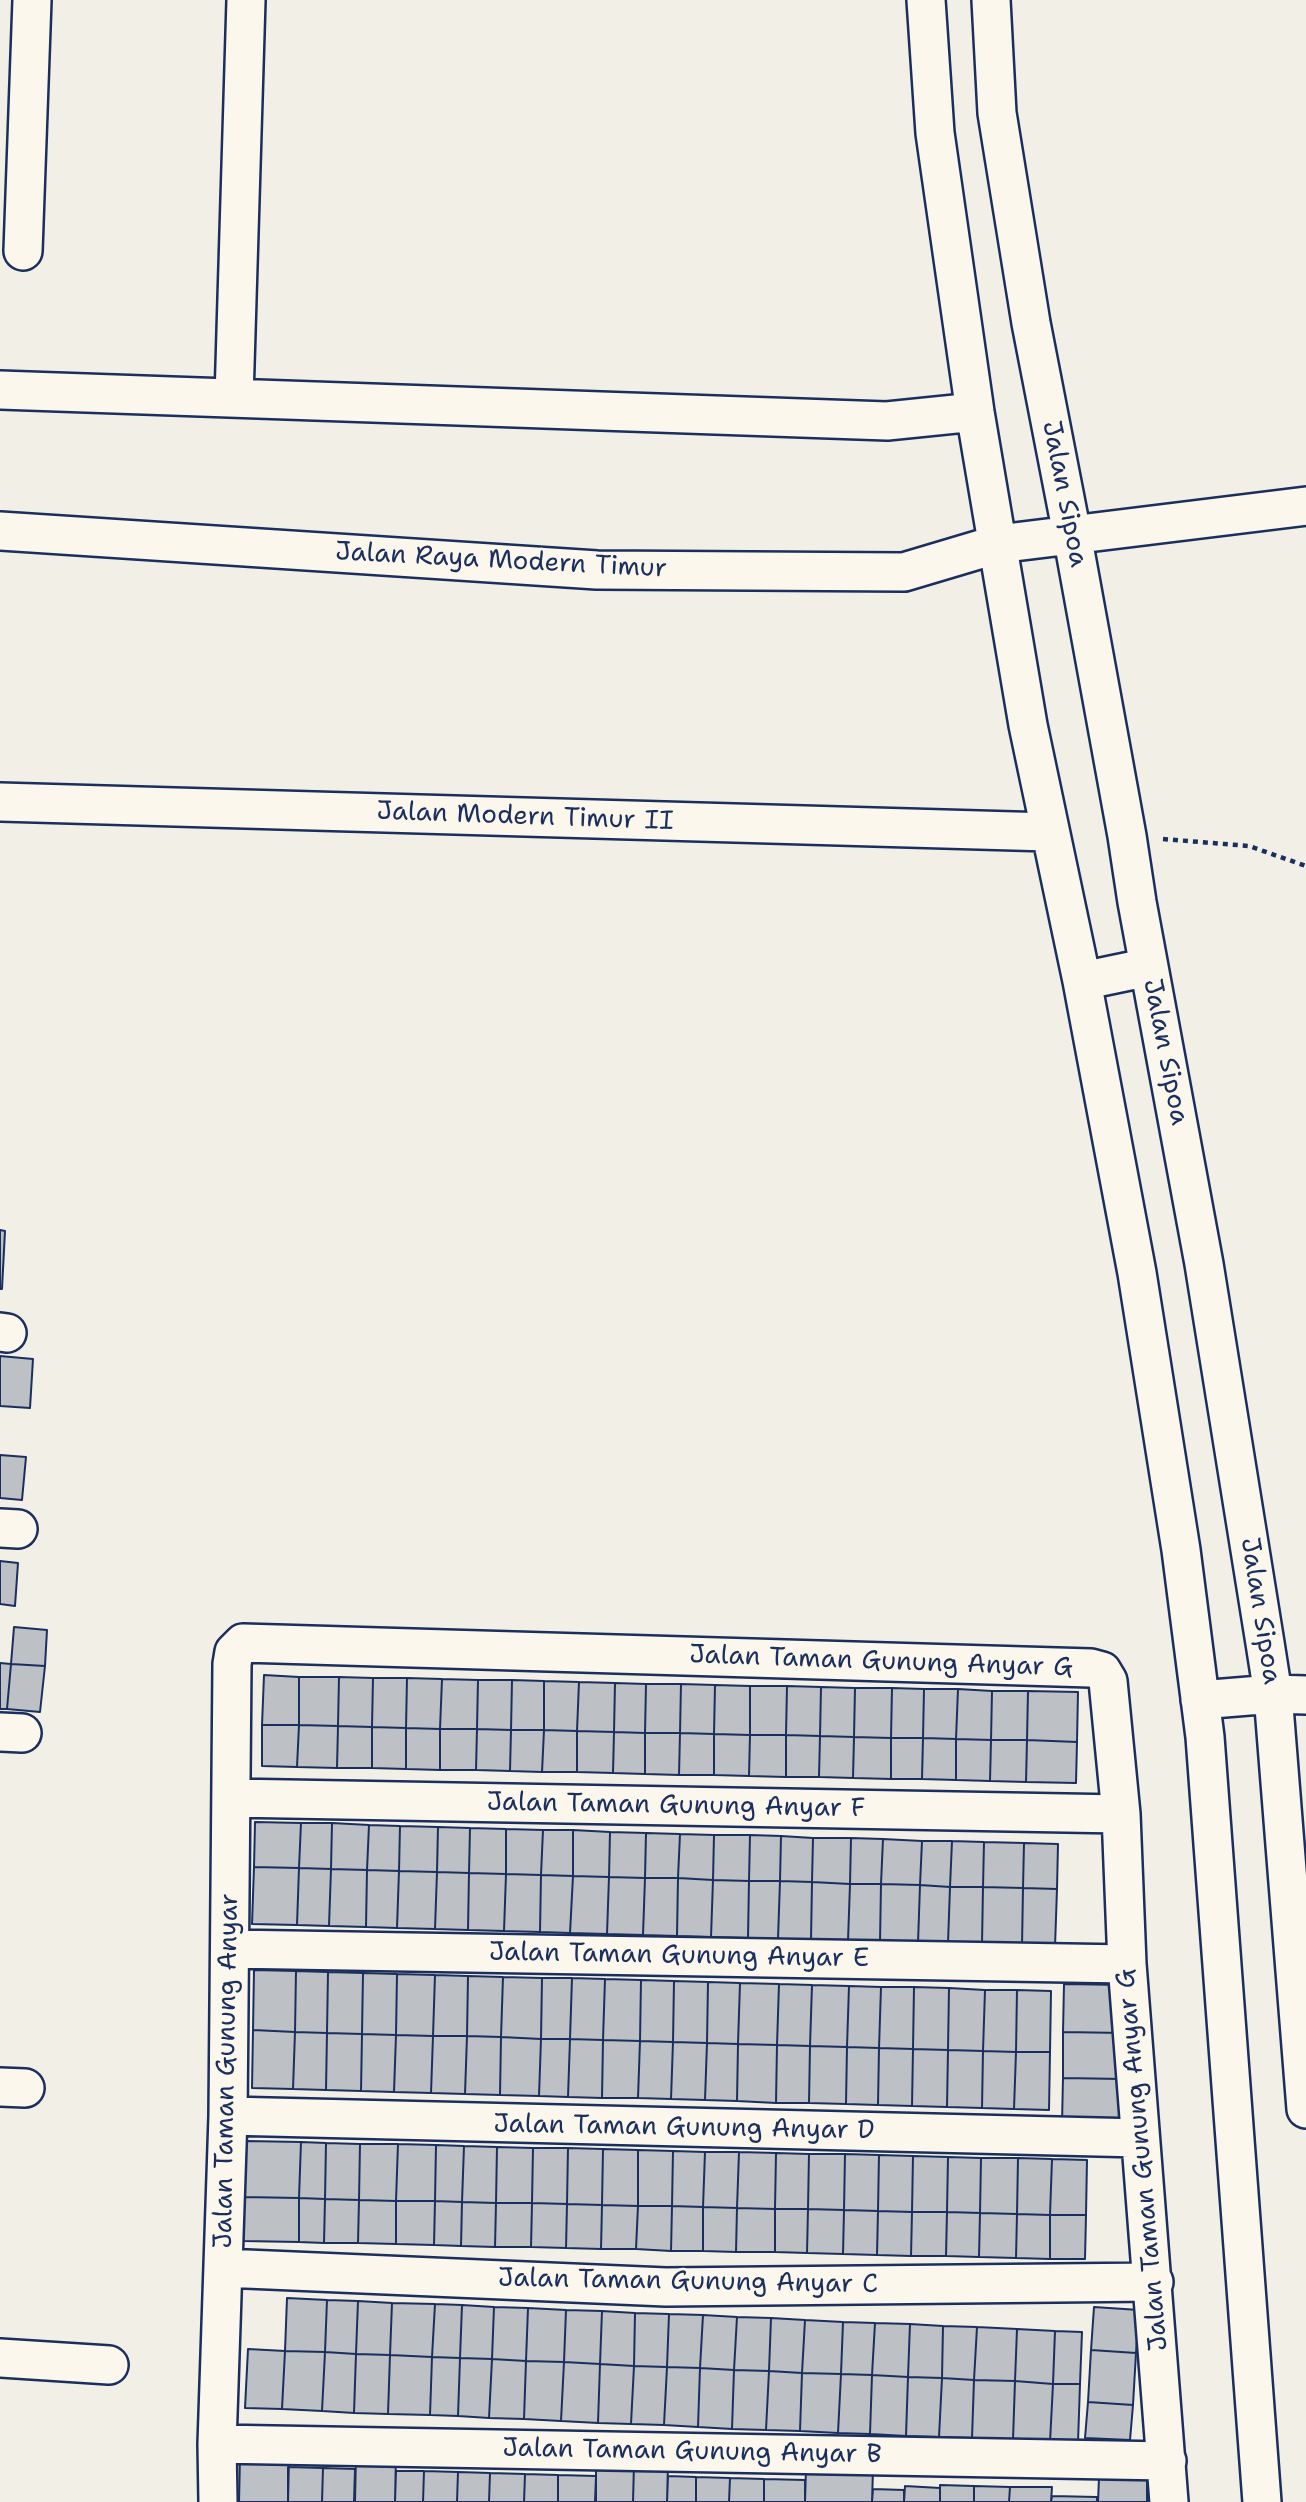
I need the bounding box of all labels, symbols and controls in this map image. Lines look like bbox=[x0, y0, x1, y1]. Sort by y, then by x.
street label: Jalan Sipoa bbox=[1035, 418, 1093, 570]
street label: Jalan Raya Modern Timur bbox=[334, 537, 668, 585]
street label: Jalan Modern Timur II bbox=[376, 796, 674, 838]
street label: Jalan Sipoa bbox=[1136, 976, 1194, 1128]
street label: Jalan Sipoa bbox=[1233, 1535, 1287, 1687]
street label: Jalan Taman Gunung Anyar G bbox=[689, 1640, 1073, 1684]
street label: Jalan Taman Gunung Anyar F bbox=[486, 1787, 866, 1825]
street label: Jalan Taman Gunung Anyar bbox=[208, 1893, 246, 2249]
street label: Jalan Taman Gunung Anyar E bbox=[489, 1937, 869, 1975]
street label: Jalan Taman Gunung Anyar G bbox=[1111, 1967, 1175, 2353]
street label: Jalan Taman Gunung Anyar D bbox=[493, 2109, 875, 2147]
street label: Jalan Taman Gunung Anyar C bbox=[498, 2263, 878, 2301]
street label: Jalan Taman Gunung Anyar B bbox=[502, 2433, 882, 2471]

